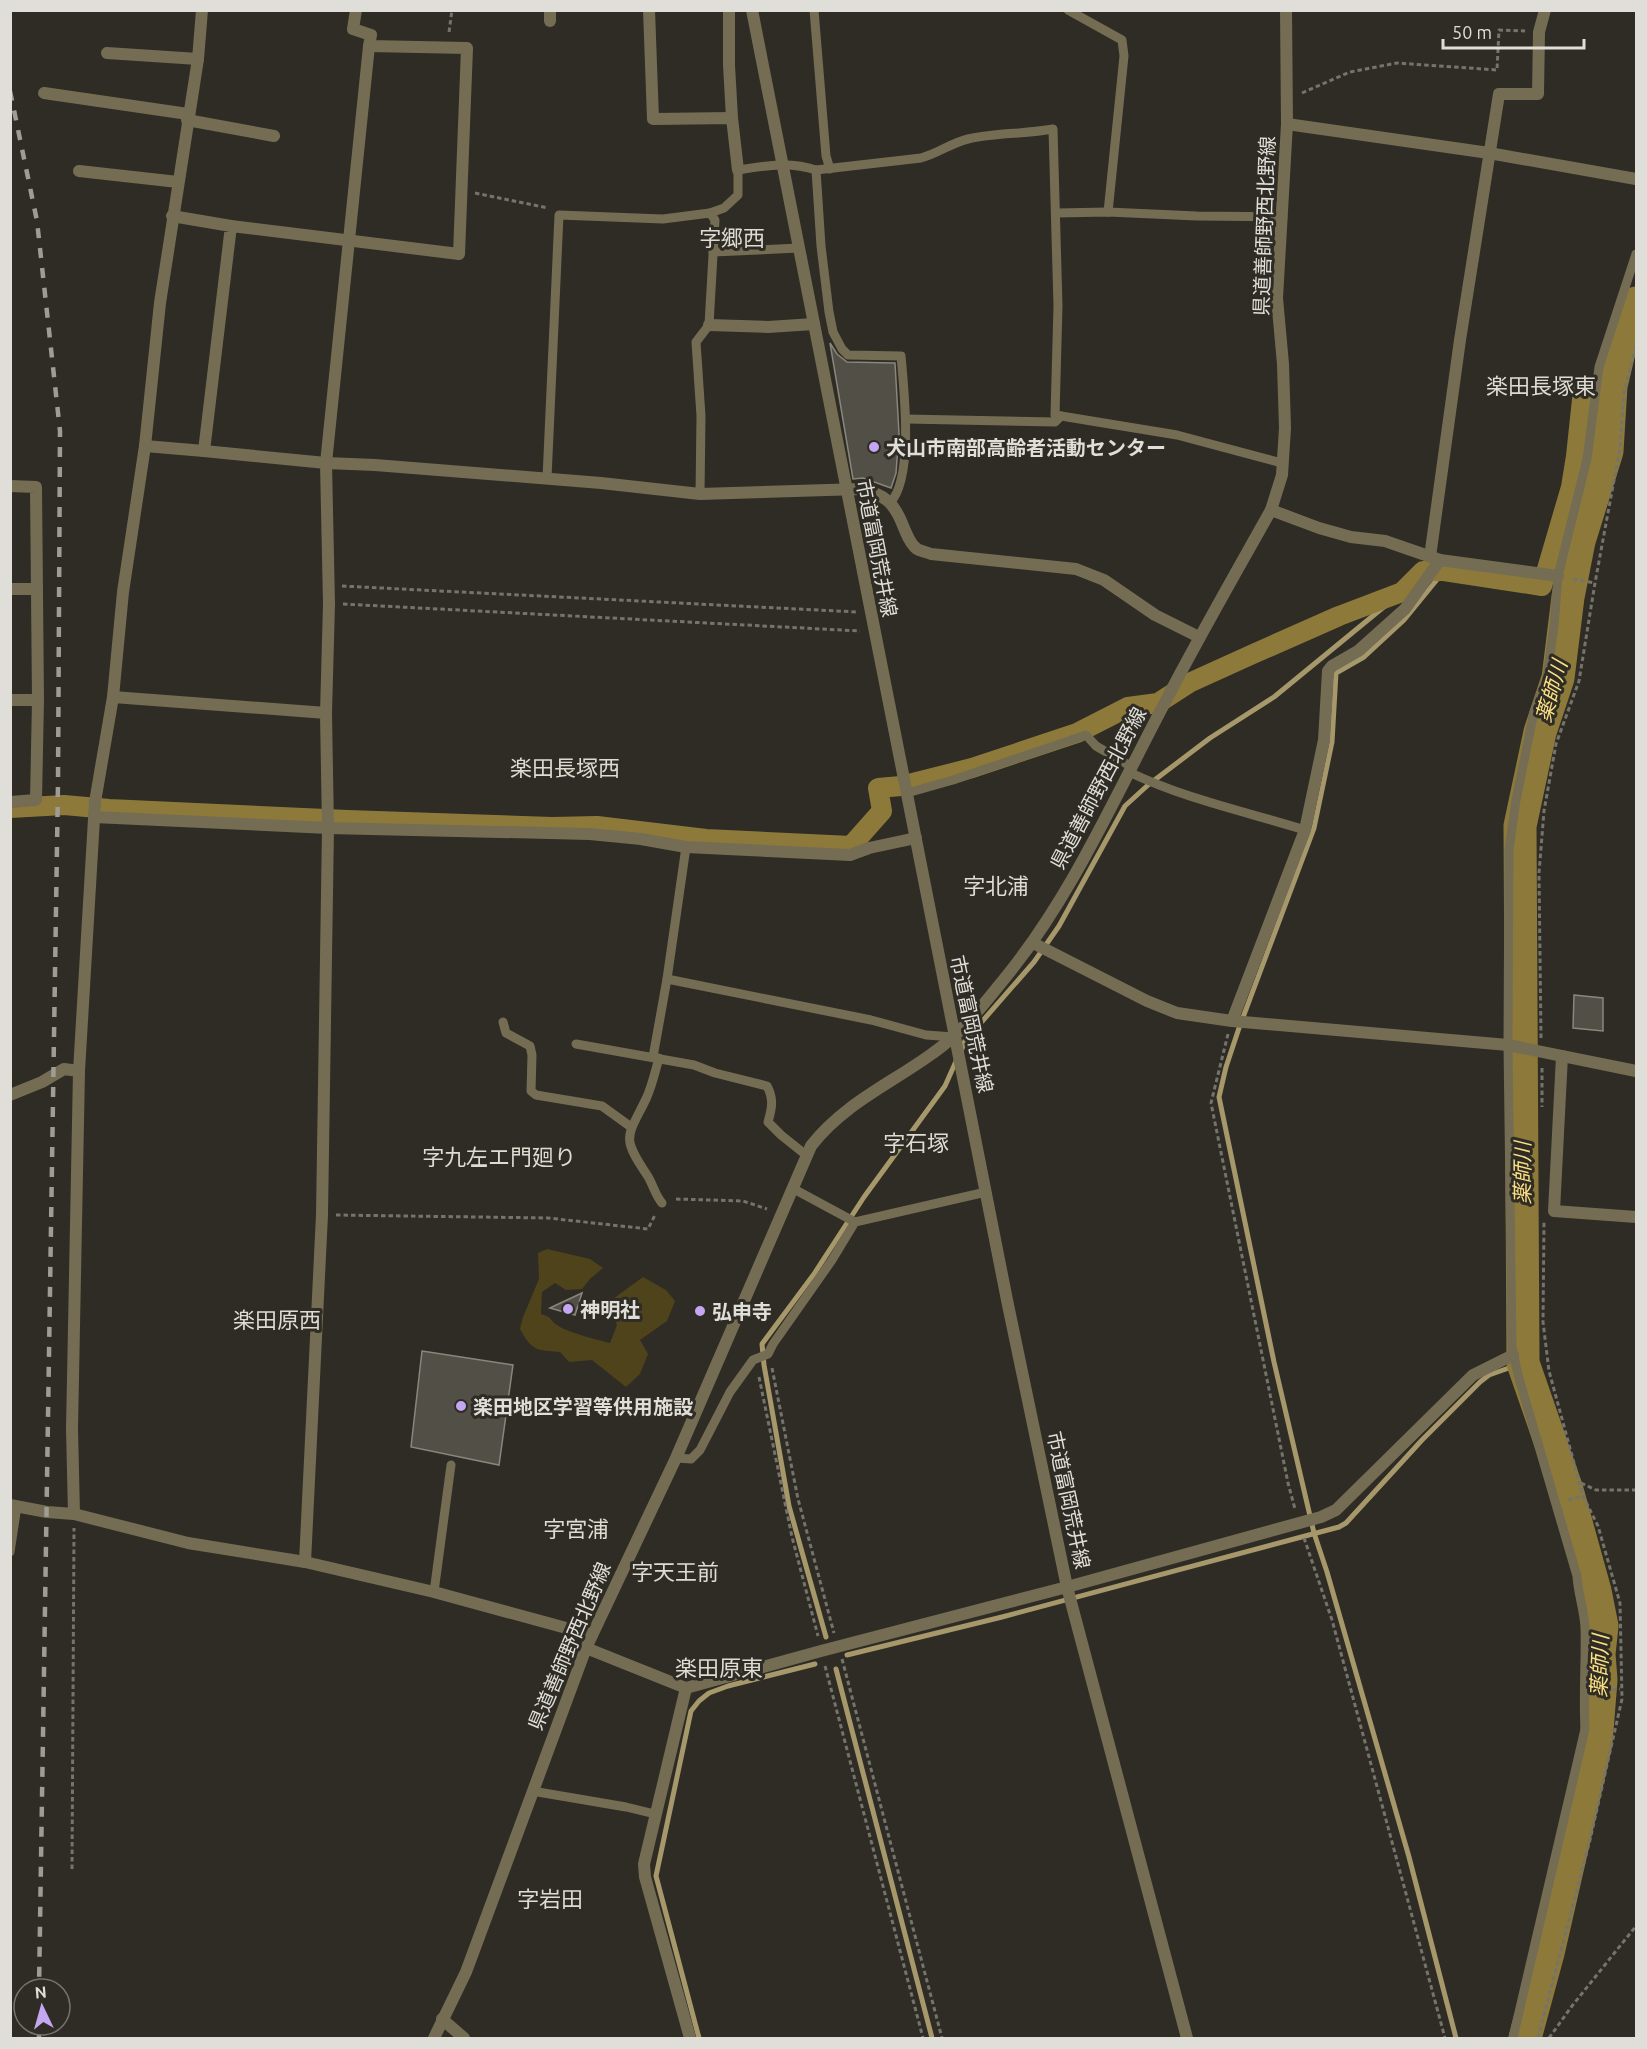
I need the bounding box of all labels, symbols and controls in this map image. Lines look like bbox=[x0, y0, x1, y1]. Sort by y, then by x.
scale bar bbox=[1443, 12, 1584, 50]
text: 50 m bbox=[1452, 22, 1492, 42]
street label: 県道善師野西北野線 bbox=[1249, 136, 1279, 316]
district label: 字郷西 bbox=[699, 225, 765, 250]
district label: 楽田長塚東 bbox=[1486, 373, 1596, 398]
place label: 犬山市南部高齢者活動センター bbox=[886, 436, 1166, 459]
marker: 犬山市南部高齢者活動センター bbox=[867, 440, 881, 454]
street label: 市道富岡荒井線 bbox=[852, 477, 902, 619]
water label: 薬師川 bbox=[1531, 655, 1572, 725]
street label: 県道善師野西北野線 bbox=[1046, 703, 1150, 873]
district label: 楽田長塚西 bbox=[510, 755, 620, 780]
district label: 字北浦 bbox=[963, 873, 1029, 898]
street label: 市道富岡荒井線 bbox=[946, 953, 998, 1095]
district label: 字石塚 bbox=[883, 1130, 949, 1155]
water label: 薬師川 bbox=[1510, 1140, 1534, 1205]
district label: 字九左エ門廻り bbox=[422, 1144, 576, 1169]
place label: 神明社 bbox=[580, 1298, 640, 1321]
place label: 弘申寺 bbox=[712, 1300, 772, 1323]
marker: 神明社 bbox=[561, 1302, 575, 1316]
marker: 弘申寺 bbox=[693, 1304, 707, 1318]
district label: 楽田原西 bbox=[233, 1307, 321, 1332]
place label: 楽田地区学習等供用施設 bbox=[473, 1395, 693, 1418]
marker: 楽田地区学習等供用施設 bbox=[454, 1399, 468, 1413]
street label: 市道富岡荒井線 bbox=[1043, 1429, 1095, 1571]
district label: 字宮浦 bbox=[543, 1516, 609, 1541]
street label: 県道善師野西北野線 bbox=[523, 1559, 615, 1733]
district label: 字天王前 bbox=[631, 1559, 719, 1584]
water label: 薬師川 bbox=[1586, 1632, 1612, 1698]
district label: 楽田原東 bbox=[675, 1655, 763, 1680]
district label: 字岩田 bbox=[517, 1886, 583, 1911]
north arrow bbox=[12, 1977, 72, 2037]
text: N bbox=[34, 1983, 47, 2002]

